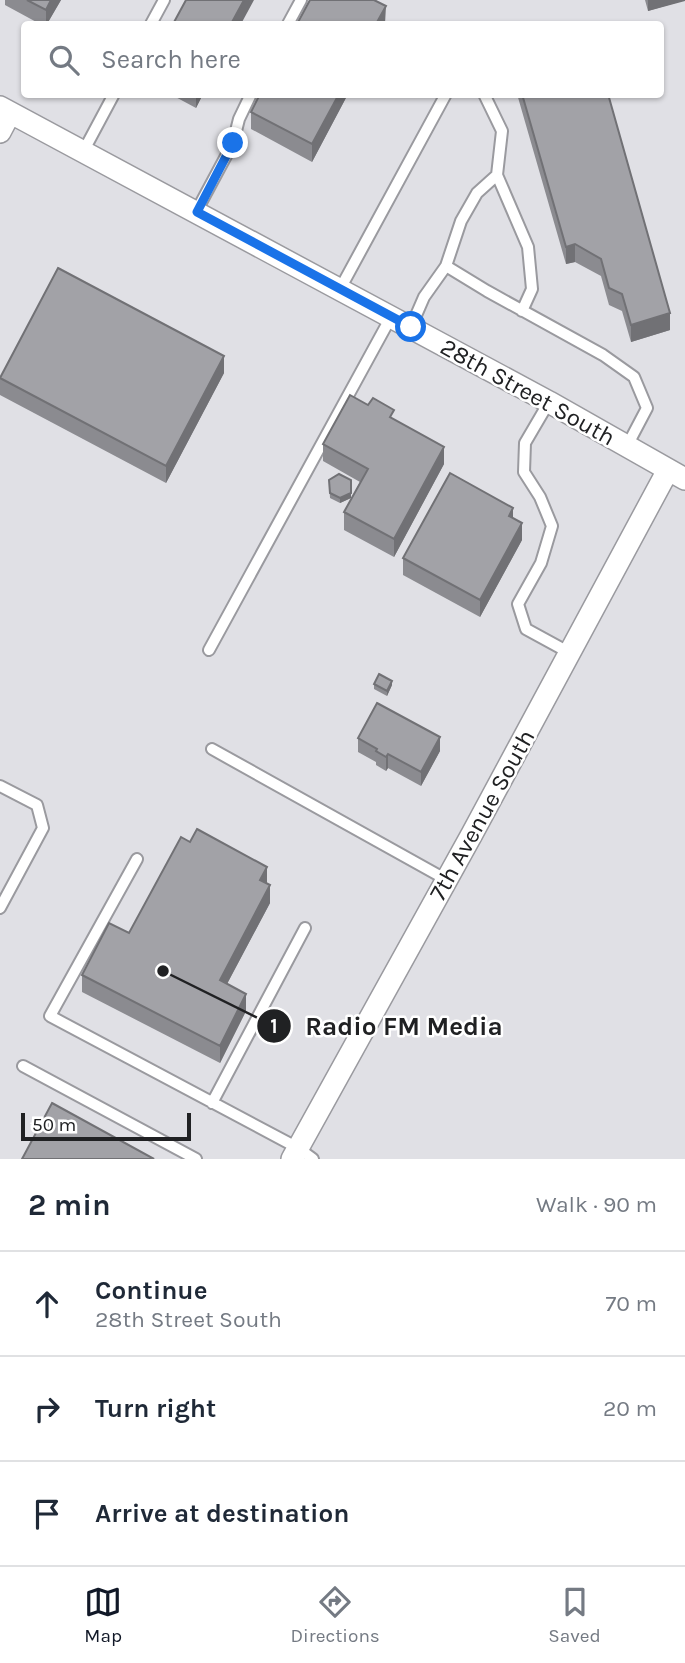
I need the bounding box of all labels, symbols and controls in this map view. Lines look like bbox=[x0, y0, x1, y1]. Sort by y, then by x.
search box bbox=[21, 21, 664, 98]
icon: search bbox=[45, 41, 83, 79]
text: Search here bbox=[101, 44, 241, 75]
route end bbox=[217, 127, 248, 158]
route start bbox=[395, 311, 426, 342]
street label: 28th Street South bbox=[436, 332, 620, 452]
street label: 7th Avenue South bbox=[423, 725, 541, 905]
callout: Radio FM Media bbox=[256, 1003, 517, 1050]
text: Radio FM Media bbox=[305, 1011, 503, 1042]
text: 1 bbox=[270, 1014, 278, 1038]
scale bar bbox=[21, 1110, 191, 1142]
text: 50 m bbox=[32, 1114, 76, 1136]
text: 2 min bbox=[28, 1187, 111, 1223]
text: Walk · 90 m bbox=[536, 1191, 657, 1218]
text: Continue bbox=[95, 1275, 207, 1306]
icon: ahead bbox=[28, 1285, 66, 1323]
text: 70 m bbox=[606, 1290, 657, 1317]
text: 28th Street South bbox=[95, 1306, 282, 1333]
icon: right bbox=[28, 1390, 66, 1428]
text: Turn right bbox=[95, 1393, 216, 1424]
text: 20 m bbox=[603, 1395, 657, 1422]
icon: arrive bbox=[28, 1495, 66, 1533]
text: Arrive at destination bbox=[95, 1498, 349, 1529]
tab: Map bbox=[84, 1583, 122, 1647]
tab: Directions bbox=[291, 1583, 380, 1647]
tab: Saved bbox=[548, 1583, 601, 1647]

